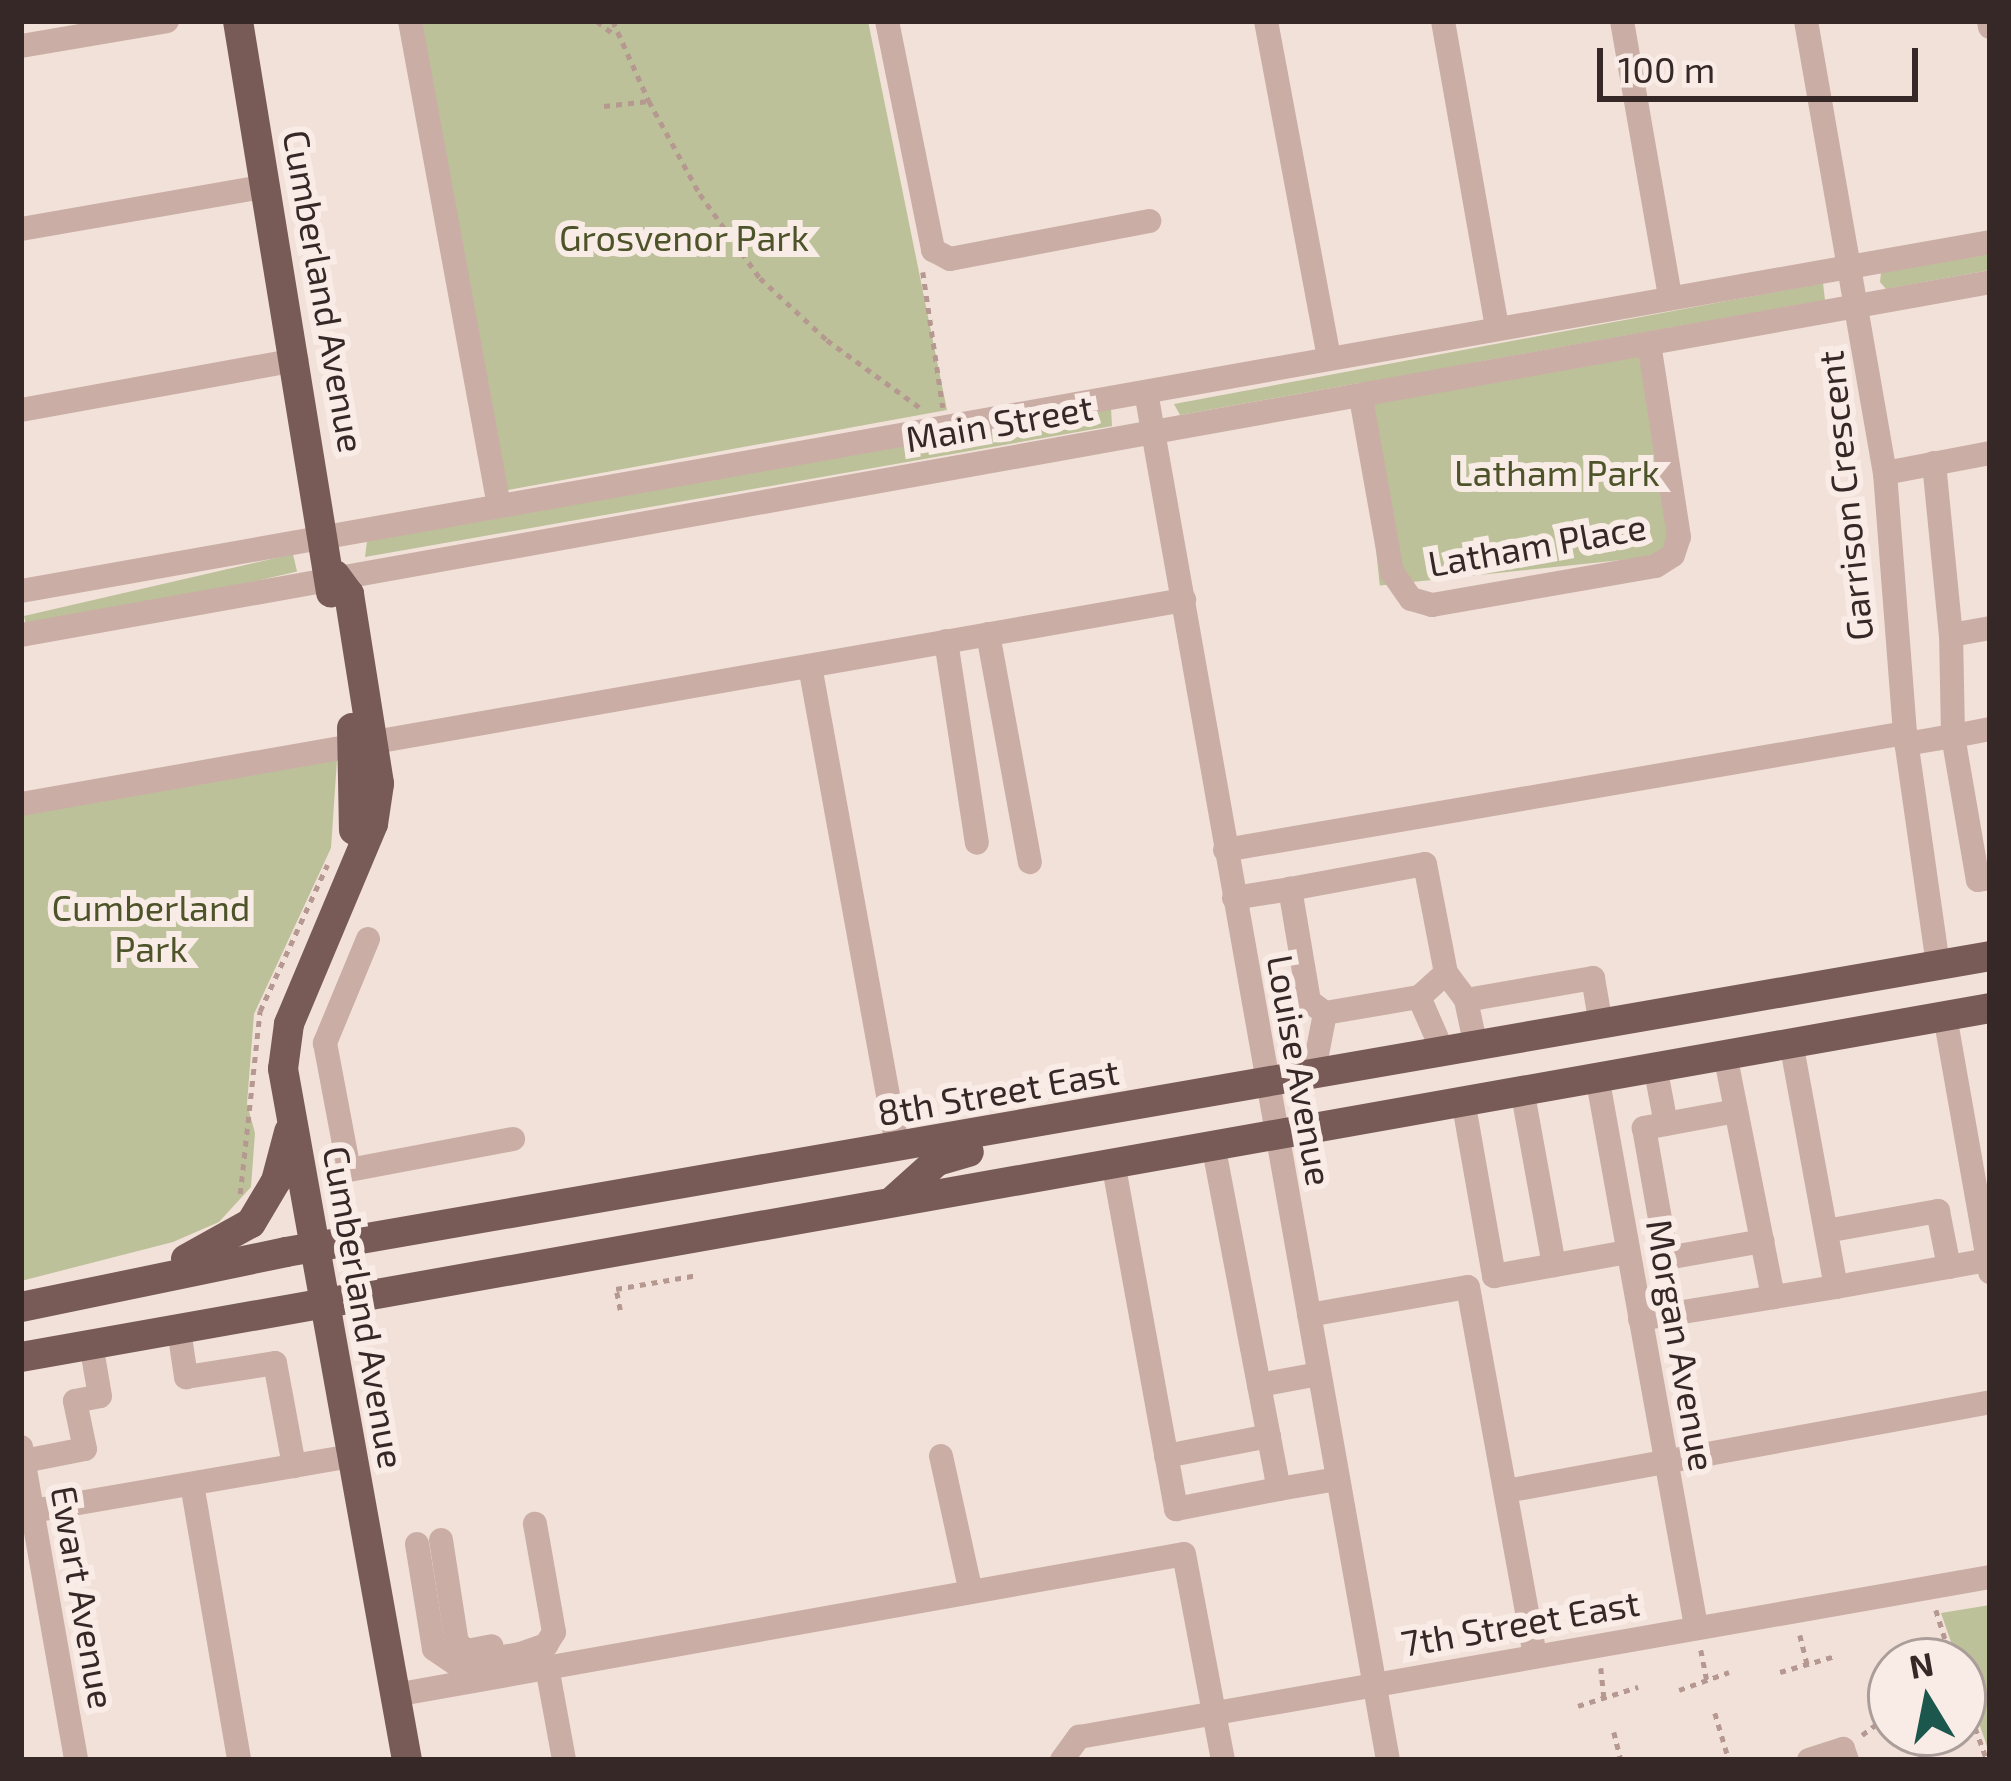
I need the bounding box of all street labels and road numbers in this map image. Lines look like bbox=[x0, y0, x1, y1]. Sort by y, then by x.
street label: Cumberland Avenue bbox=[275, 126, 375, 456]
street label: Garrison Crescent bbox=[1807, 349, 1881, 643]
street label: Main Street bbox=[902, 384, 1096, 460]
street label: Latham Place bbox=[1425, 504, 1649, 584]
street label: Louise Avenue bbox=[1259, 951, 1343, 1189]
street label: 8th Street East bbox=[874, 1048, 1122, 1134]
street label: Cumberland Avenue bbox=[315, 1142, 415, 1472]
street label: Morgan Avenue bbox=[1639, 1215, 1725, 1475]
street label: Ewart Avenue bbox=[43, 1482, 125, 1712]
street label: 7th Street East bbox=[1398, 1580, 1642, 1664]

